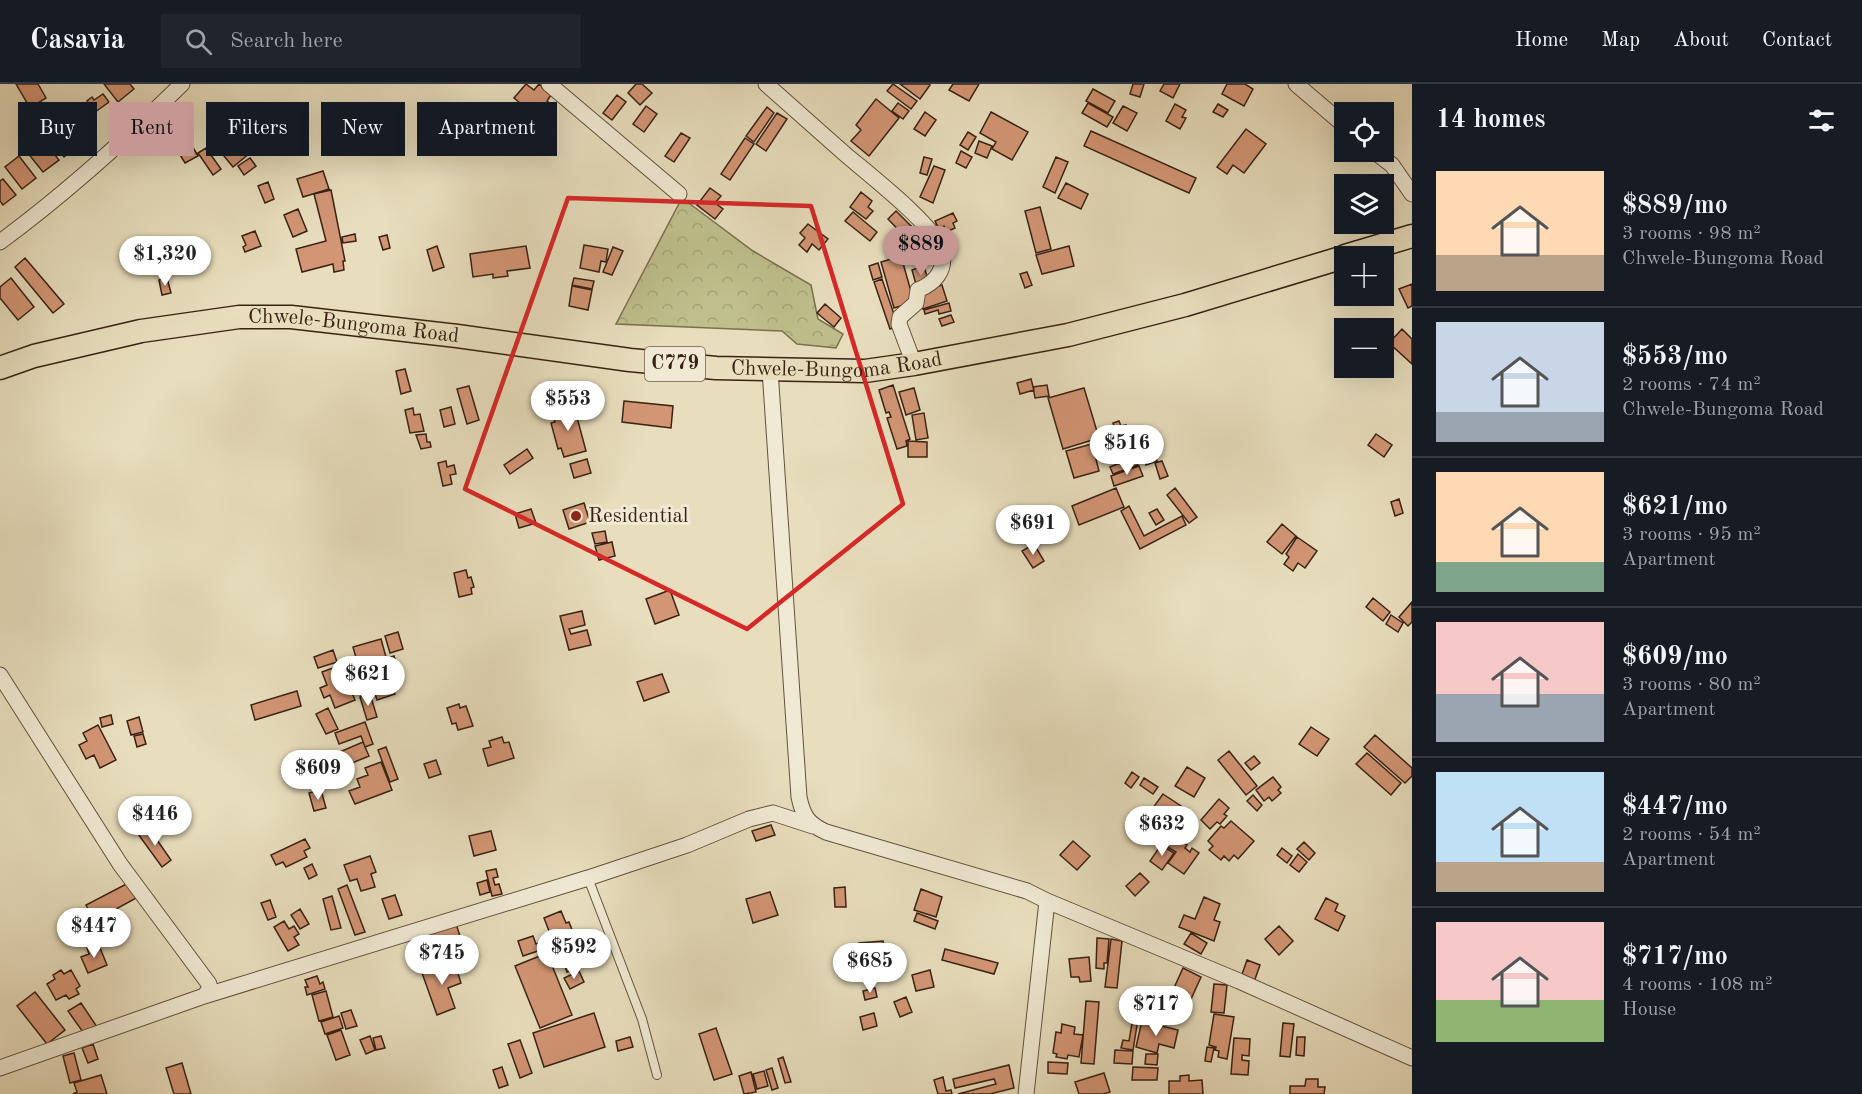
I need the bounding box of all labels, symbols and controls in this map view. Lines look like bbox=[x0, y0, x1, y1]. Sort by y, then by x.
search box bbox=[161, 14, 581, 68]
icon: search bbox=[182, 25, 215, 58]
text: Casavia bbox=[30, 27, 125, 55]
text: Search here bbox=[230, 30, 343, 52]
text: Home bbox=[1515, 30, 1568, 51]
text: Map bbox=[1601, 30, 1640, 51]
text: About bbox=[1673, 30, 1729, 51]
text: Contact bbox=[1762, 30, 1832, 51]
chip: Buy bbox=[18, 102, 97, 156]
chip: Rent bbox=[109, 102, 194, 156]
chip: Filters bbox=[206, 102, 309, 156]
chip: New bbox=[321, 102, 405, 156]
chip: Apartment bbox=[417, 102, 557, 156]
map controls bbox=[1334, 102, 1394, 378]
button: locate bbox=[1334, 102, 1394, 162]
icon: filters bbox=[1805, 104, 1838, 137]
text: 14 homes bbox=[1436, 107, 1545, 133]
button: layers bbox=[1334, 174, 1394, 234]
text: $889/mo bbox=[1622, 193, 1728, 219]
icon: home bbox=[1484, 195, 1556, 267]
text: 3 rooms · 98 m² bbox=[1622, 224, 1761, 244]
pin: $889 bbox=[885, 226, 957, 277]
text: $889 bbox=[898, 235, 944, 255]
pin: $1,320 bbox=[116, 236, 214, 287]
text: $1,320 bbox=[133, 245, 197, 265]
button: + bbox=[1334, 246, 1394, 306]
text: Chwele-Bungoma Road bbox=[1622, 249, 1824, 269]
street label: Chwele-Bungoma Road bbox=[248, 306, 460, 347]
button: − bbox=[1334, 318, 1394, 378]
text: $553/mo bbox=[1622, 344, 1728, 370]
icon: home bbox=[1484, 346, 1556, 418]
road number: C779 bbox=[645, 347, 705, 381]
street label: Chwele-Bungoma Road bbox=[731, 348, 944, 382]
text: 2 rooms · 74 m² bbox=[1622, 375, 1761, 395]
pin: $553 bbox=[532, 381, 604, 432]
text: $553 bbox=[545, 390, 591, 410]
text: Chwele-Bungoma Road bbox=[1622, 400, 1824, 420]
pin: $516 bbox=[1091, 425, 1163, 476]
text: $516 bbox=[1104, 434, 1150, 454]
text: $621/mo bbox=[1622, 494, 1728, 520]
icon: home bbox=[1484, 496, 1556, 568]
pin: $691 bbox=[997, 505, 1069, 556]
place label: Residential bbox=[588, 506, 689, 527]
marker: Residential bbox=[569, 509, 583, 523]
text: $691 bbox=[1010, 514, 1056, 534]
text: 3 rooms · 95 m² bbox=[1622, 525, 1761, 545]
text: Apartment bbox=[1622, 550, 1716, 570]
text: $609/mo bbox=[1622, 644, 1728, 670]
icon: home bbox=[1484, 646, 1556, 718]
pin: $621 bbox=[332, 656, 404, 707]
text: $621 bbox=[345, 665, 391, 685]
text: 3 rooms · 80 m² bbox=[1622, 675, 1761, 695]
text: Apartment bbox=[1622, 700, 1716, 720]
pin: $609 bbox=[282, 750, 354, 801]
text: $609 bbox=[295, 759, 341, 779]
text: $447/mo bbox=[1622, 794, 1728, 820]
pin: $446 bbox=[119, 796, 191, 847]
icon: home bbox=[1484, 796, 1556, 868]
text: $446 bbox=[132, 805, 178, 825]
pin: $632 bbox=[1126, 806, 1198, 857]
text: $632 bbox=[1139, 815, 1185, 835]
text: 2 rooms · 54 m² bbox=[1622, 825, 1761, 845]
text: Apartment bbox=[1622, 850, 1716, 870]
pin: $447 bbox=[58, 908, 130, 959]
text: $447 bbox=[71, 917, 117, 937]
pin: $592 bbox=[538, 929, 610, 980]
pin: $745 bbox=[406, 935, 478, 986]
text: $592 bbox=[551, 938, 597, 958]
pin: $685 bbox=[834, 943, 906, 994]
text: $745 bbox=[419, 944, 465, 964]
text: $717/mo bbox=[1622, 944, 1728, 970]
icon: home bbox=[1484, 946, 1556, 1018]
text: $685 bbox=[847, 952, 893, 972]
text: 4 rooms · 108 m² bbox=[1622, 975, 1772, 995]
pin: $717 bbox=[1120, 986, 1192, 1037]
text: $717 bbox=[1133, 995, 1179, 1015]
text: House bbox=[1622, 1000, 1676, 1020]

